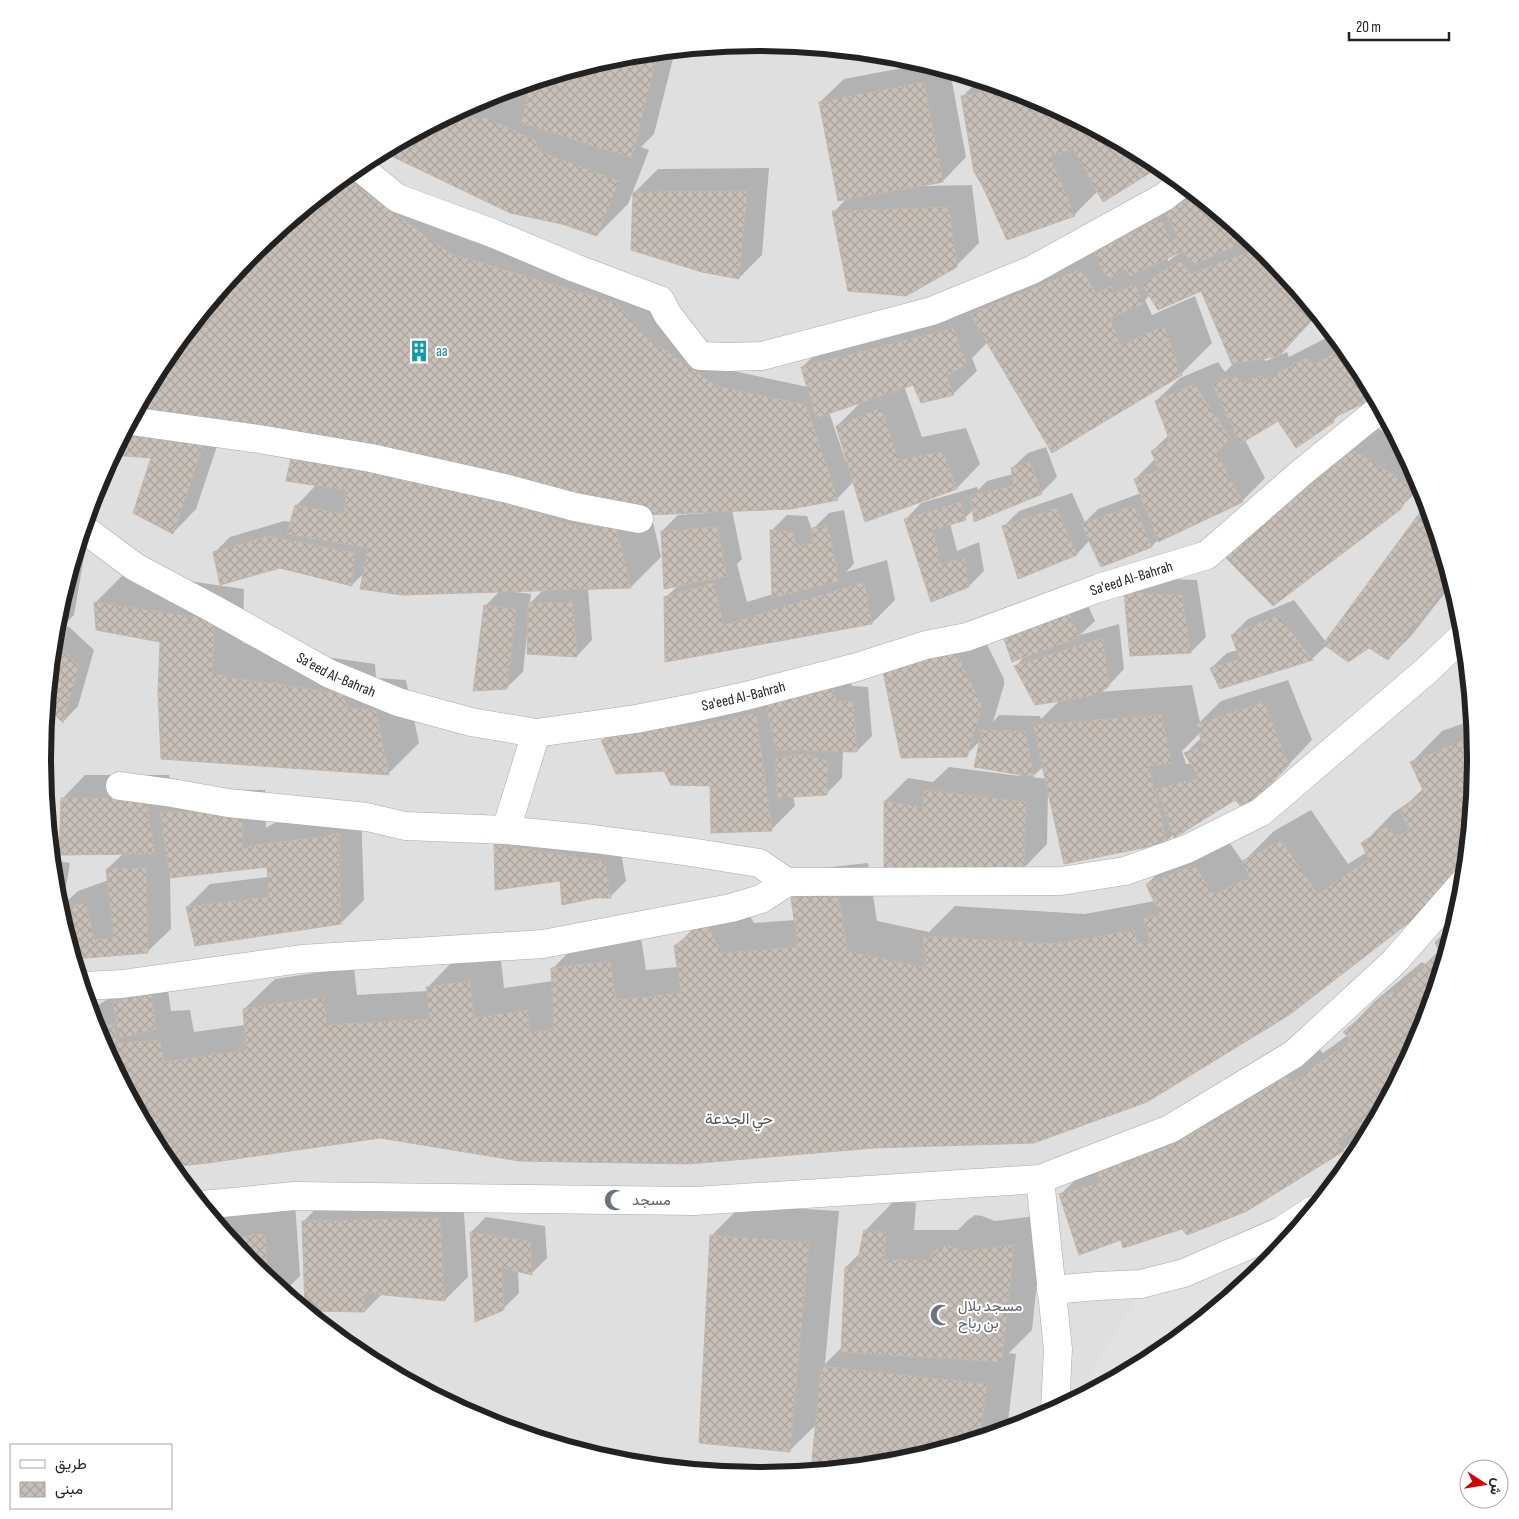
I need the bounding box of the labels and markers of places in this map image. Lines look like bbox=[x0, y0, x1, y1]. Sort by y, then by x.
building icon: aa bbox=[406, 338, 432, 364]
place label: aa bbox=[436, 342, 448, 361]
mosque icon: مسجد bbox=[602, 1187, 628, 1213]
place label: مسجد bbox=[632, 1191, 671, 1210]
place label: مسجد بلال بن رباح bbox=[958, 1297, 1022, 1334]
mosque icon: مسجد بلال بن رباح bbox=[928, 1302, 954, 1328]

